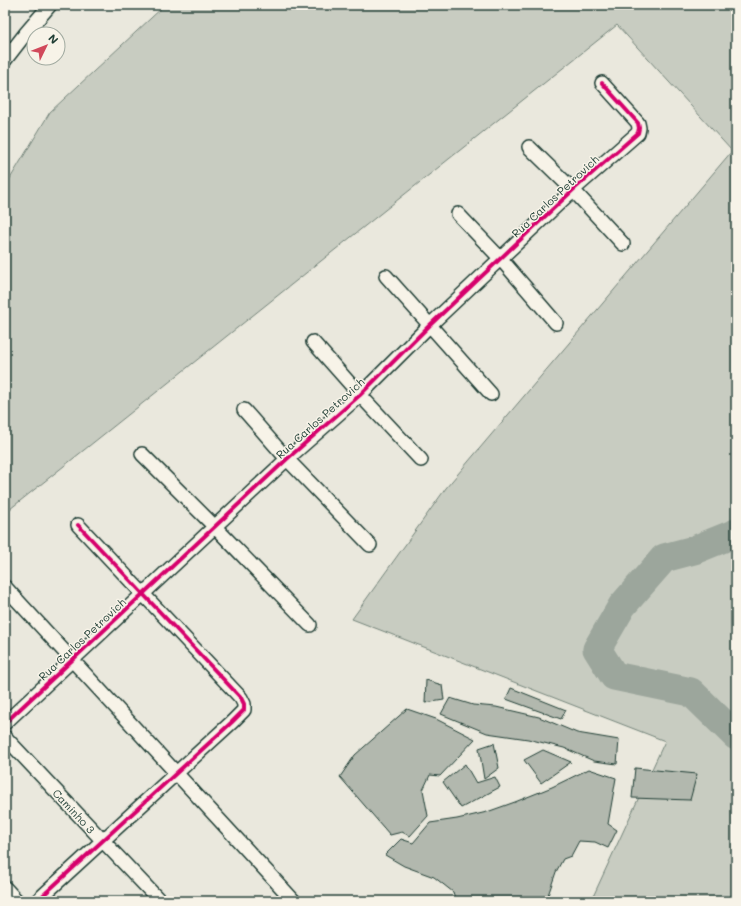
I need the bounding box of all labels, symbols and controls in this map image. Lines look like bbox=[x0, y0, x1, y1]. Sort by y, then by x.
north arrow bbox=[26, 26, 66, 66]
text: N bbox=[45, 31, 62, 47]
street label: Rua Carlos Petrovich bbox=[508, 152, 602, 240]
street label: Rua Carlos Petrovich bbox=[273, 374, 367, 462]
street label: Rua Carlos Petrovich bbox=[35, 595, 129, 683]
street label: Caminho 3 bbox=[50, 786, 99, 837]

